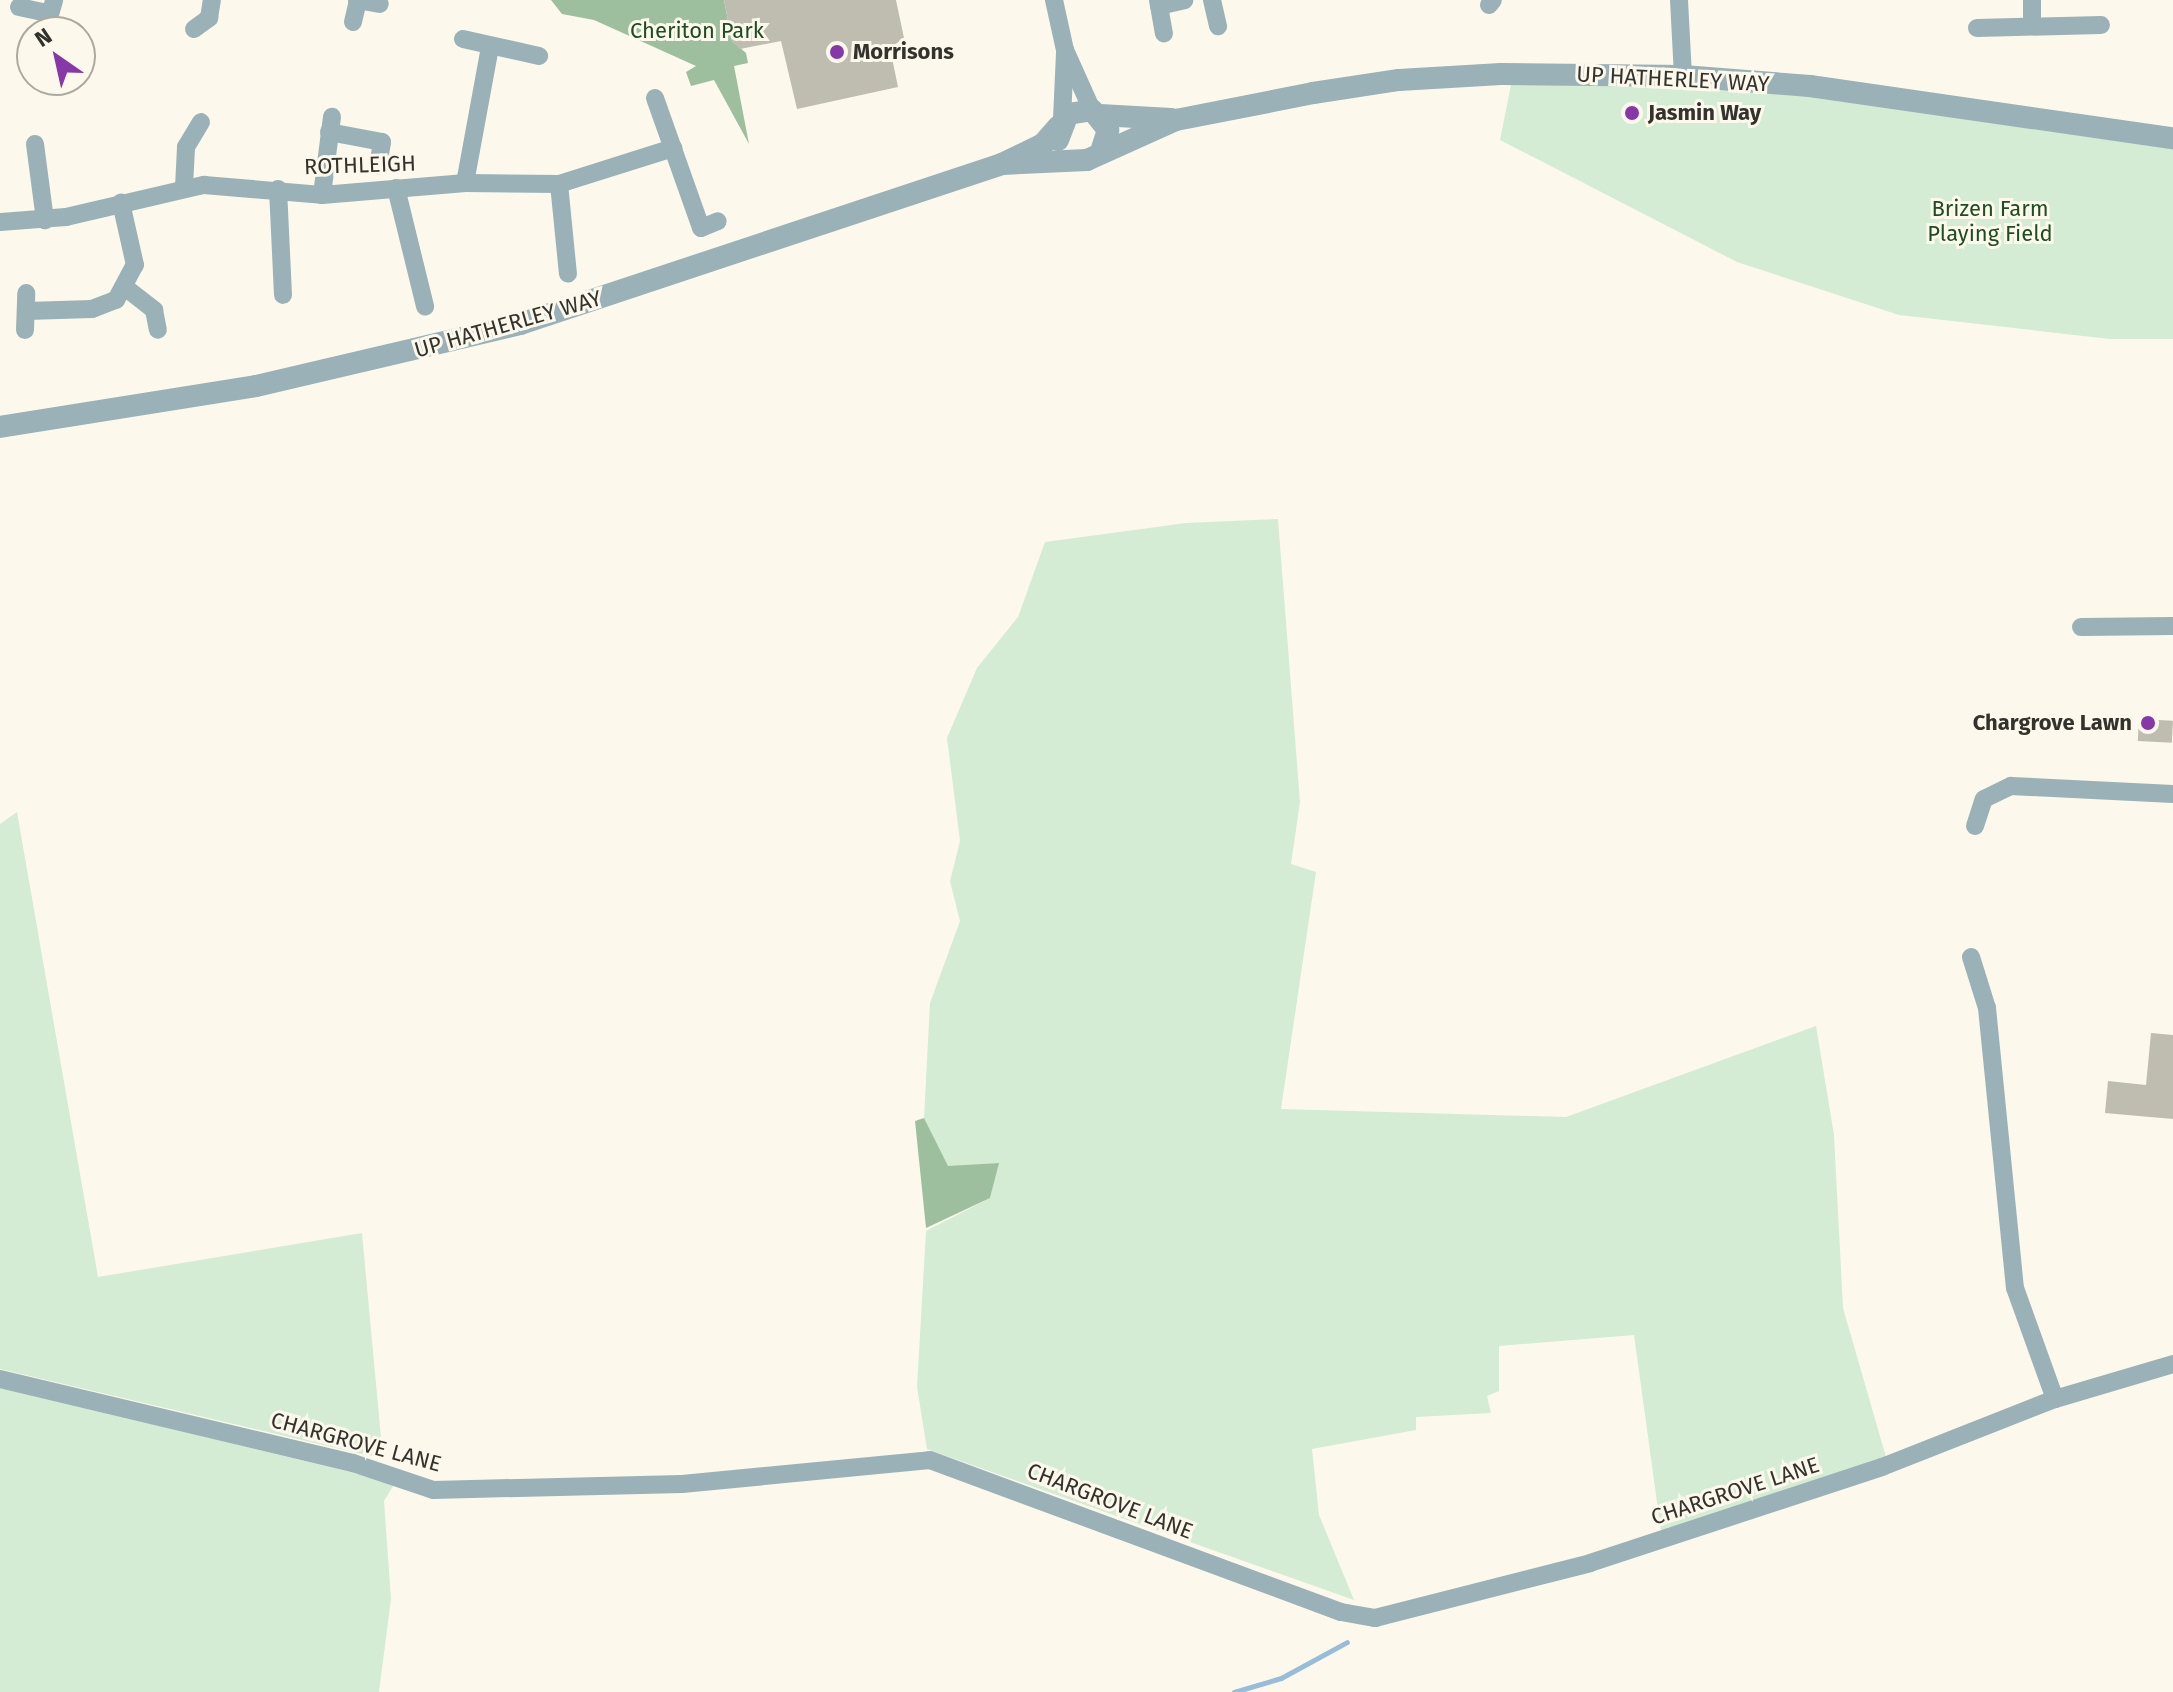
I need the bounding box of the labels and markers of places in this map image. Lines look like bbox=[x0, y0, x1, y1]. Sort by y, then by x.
place label: Morrisons bbox=[853, 39, 954, 65]
marker: Morrisons bbox=[828, 43, 846, 61]
place label: Jasmin Way bbox=[1648, 100, 1761, 126]
marker: Jasmin Way bbox=[1623, 104, 1641, 122]
place label: Chargrove Lawn bbox=[1973, 710, 2132, 736]
marker: Chargrove Lawn bbox=[2139, 714, 2157, 732]

